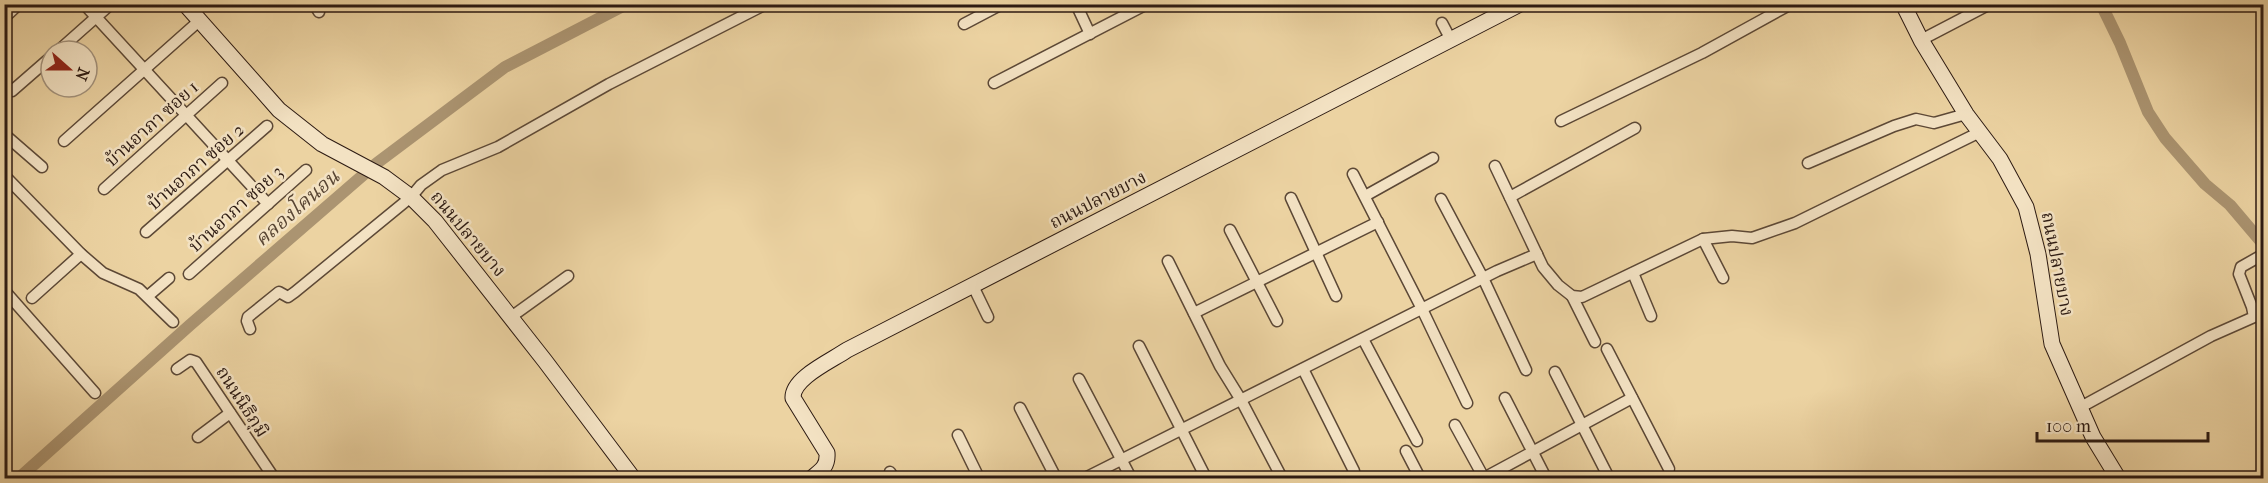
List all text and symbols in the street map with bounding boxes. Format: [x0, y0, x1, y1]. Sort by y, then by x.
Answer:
north arrow [39, 39, 99, 99]
text: N [71, 65, 94, 84]
street label: บ้านอาภา ซอย 1 [101, 77, 203, 171]
street label: บ้านอาภา ซอย 2 [143, 119, 249, 215]
street label: บ้านอาภา ซอย 3 [185, 161, 287, 257]
water label: คลองโคนอน [248, 162, 345, 251]
street label: ถนนปลายบาง [1046, 167, 1150, 233]
street label: ถนนปลายบาง [426, 187, 510, 281]
street label: ถนนปลายบาง [2037, 210, 2077, 318]
street label: ถนนนิธิภุมิ [210, 363, 273, 442]
scale bar [2037, 405, 2208, 443]
text: 100 m [2046, 416, 2091, 437]

